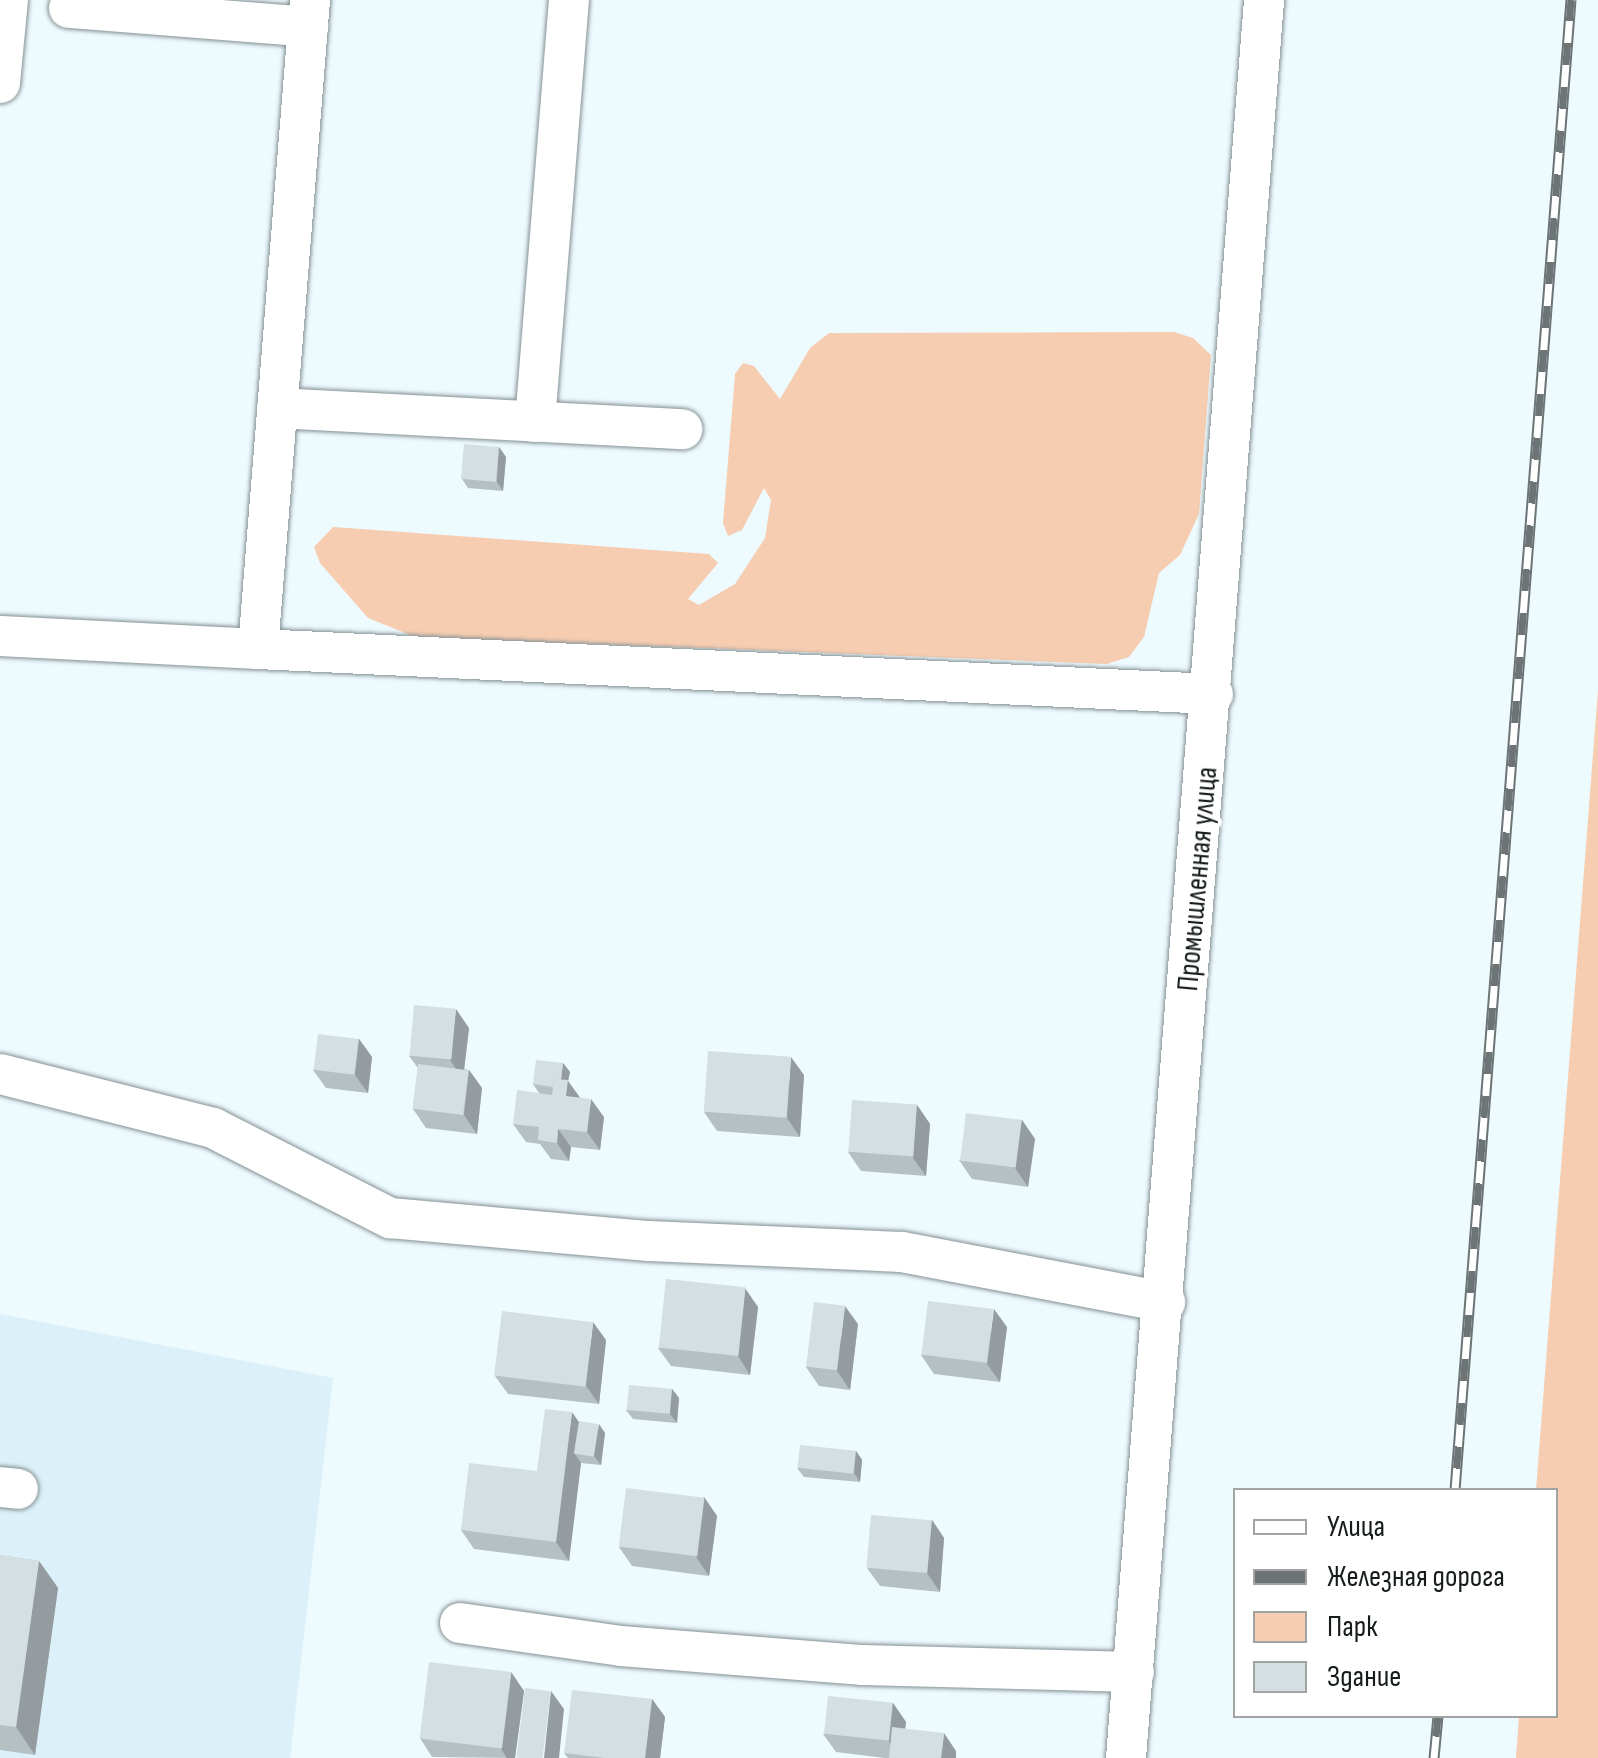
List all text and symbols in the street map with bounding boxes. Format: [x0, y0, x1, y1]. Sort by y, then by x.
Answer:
street label: Промышленная улица [1170, 765, 1226, 993]
legend [1233, 1488, 1558, 1718]
text: Улица [1327, 1509, 1385, 1545]
text: Железная дорога [1327, 1559, 1505, 1595]
text: Парк [1327, 1609, 1378, 1645]
text: Здание [1327, 1659, 1401, 1695]

